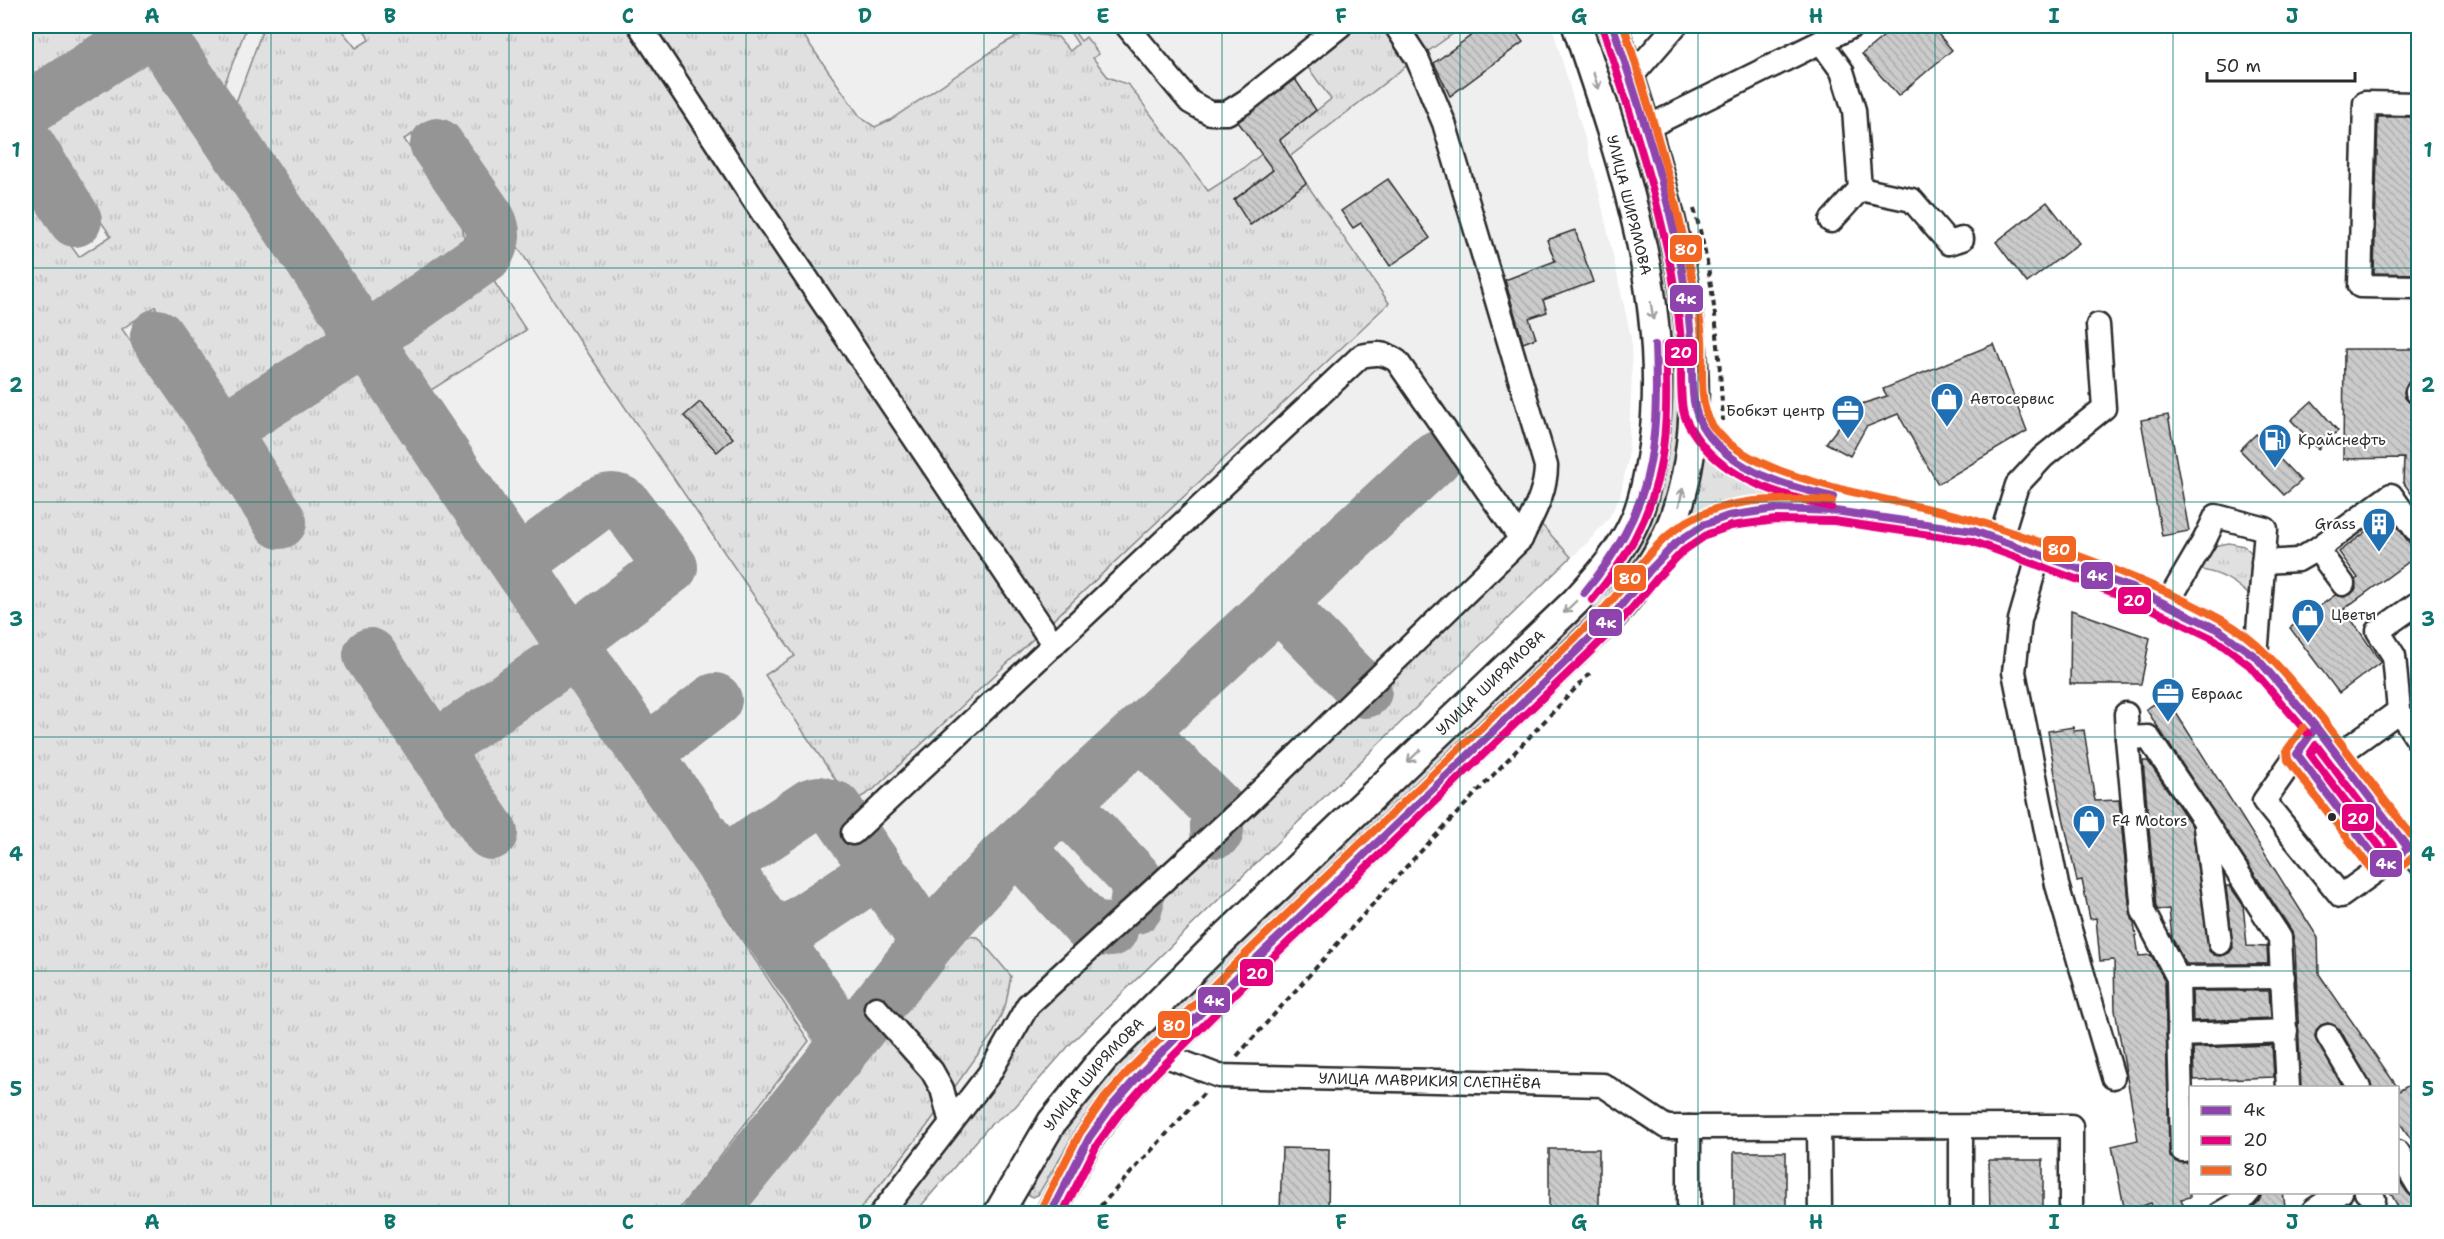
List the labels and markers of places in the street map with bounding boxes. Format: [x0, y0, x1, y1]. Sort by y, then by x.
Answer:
shop icon: Автосервис [1929, 381, 1965, 428]
place label: Автосервис [1970, 389, 2054, 409]
office icon: Бобкэт центр [1830, 393, 1866, 440]
place label: Бобкэт центр [1726, 401, 1825, 421]
fuel station icon: Крайснефть [2257, 422, 2293, 469]
place label: Крайснефть [2298, 430, 2386, 450]
building icon: Grass [2361, 506, 2397, 553]
place label: Grass [2315, 514, 2356, 534]
shop icon: Цветы [2290, 597, 2326, 644]
place label: Цветы [2331, 605, 2376, 625]
office icon: Евраас [2150, 676, 2186, 723]
place label: Евраас [2191, 684, 2243, 704]
shop icon: F4 Motors [2071, 803, 2107, 850]
place label: F4 Motors [2112, 811, 2187, 831]
unlabelled marker [2326, 811, 2338, 823]

